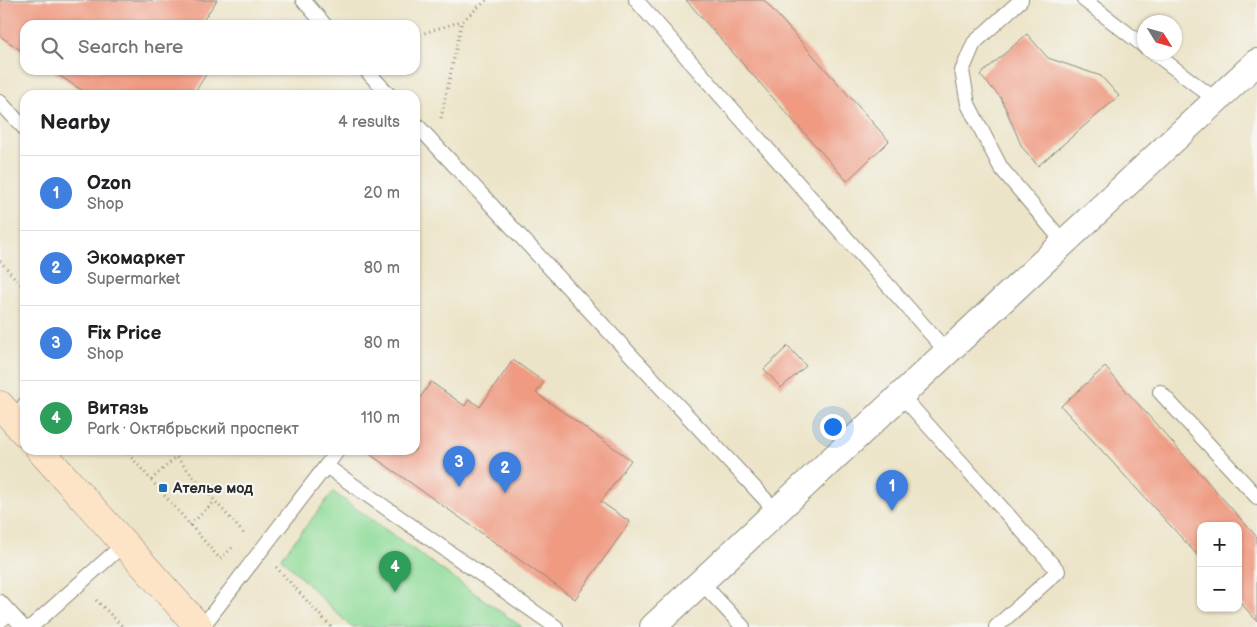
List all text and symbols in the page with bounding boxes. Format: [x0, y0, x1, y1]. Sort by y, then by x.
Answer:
north arrow [1137, 15, 1182, 60]
search box [20, 20, 420, 75]
icon: search [38, 34, 66, 62]
text: Search here [78, 36, 183, 59]
text: Nearby [40, 110, 110, 135]
text: 4 results [338, 113, 400, 132]
text: Ozon [87, 172, 131, 195]
text: 1 [53, 184, 59, 203]
text: 20 m [364, 184, 400, 203]
text: Shop [87, 195, 124, 214]
text: Экомаркет [87, 247, 185, 270]
text: 2 [51, 259, 61, 278]
text: 80 m [364, 259, 400, 278]
text: Supermarket [87, 270, 180, 289]
text: Fix Price [87, 322, 161, 345]
text: 3 [51, 334, 61, 353]
text: 80 m [364, 334, 400, 353]
text: Shop [87, 345, 124, 364]
text: Витязь [87, 397, 149, 420]
text: 4 [51, 409, 61, 428]
text: 110 m [361, 409, 400, 428]
your location [820, 414, 846, 440]
text: Park · Октябрьский проспект [87, 420, 299, 439]
pin: 3 [443, 446, 475, 487]
pin: 2 [489, 452, 521, 493]
pin: 1 [876, 470, 908, 511]
place label: Ателье мод [172, 479, 253, 498]
marker: Ателье мод [157, 482, 169, 494]
map controls [1197, 522, 1242, 612]
button: + [1197, 522, 1242, 567]
pin: 4 [379, 551, 411, 592]
button: − [1197, 567, 1242, 612]

